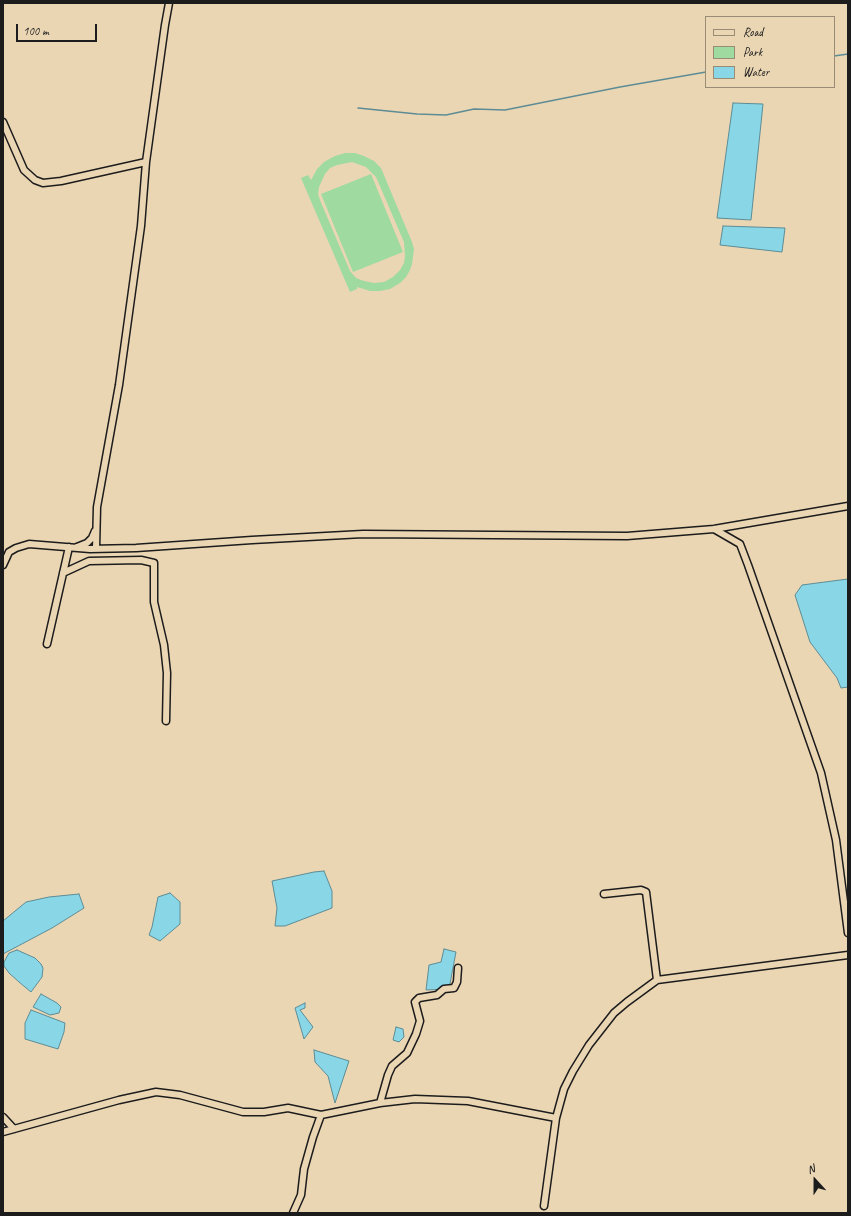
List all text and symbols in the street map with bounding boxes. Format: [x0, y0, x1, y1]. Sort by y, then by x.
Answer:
scale bar [18, 16, 99, 42]
legend [705, 16, 835, 88]
text: 100 m [23, 23, 49, 39]
text: Road [743, 24, 763, 40]
text: Park [743, 44, 762, 60]
text: Water [743, 64, 769, 80]
north arrow [795, 1160, 835, 1200]
text: N [805, 1161, 816, 1177]

